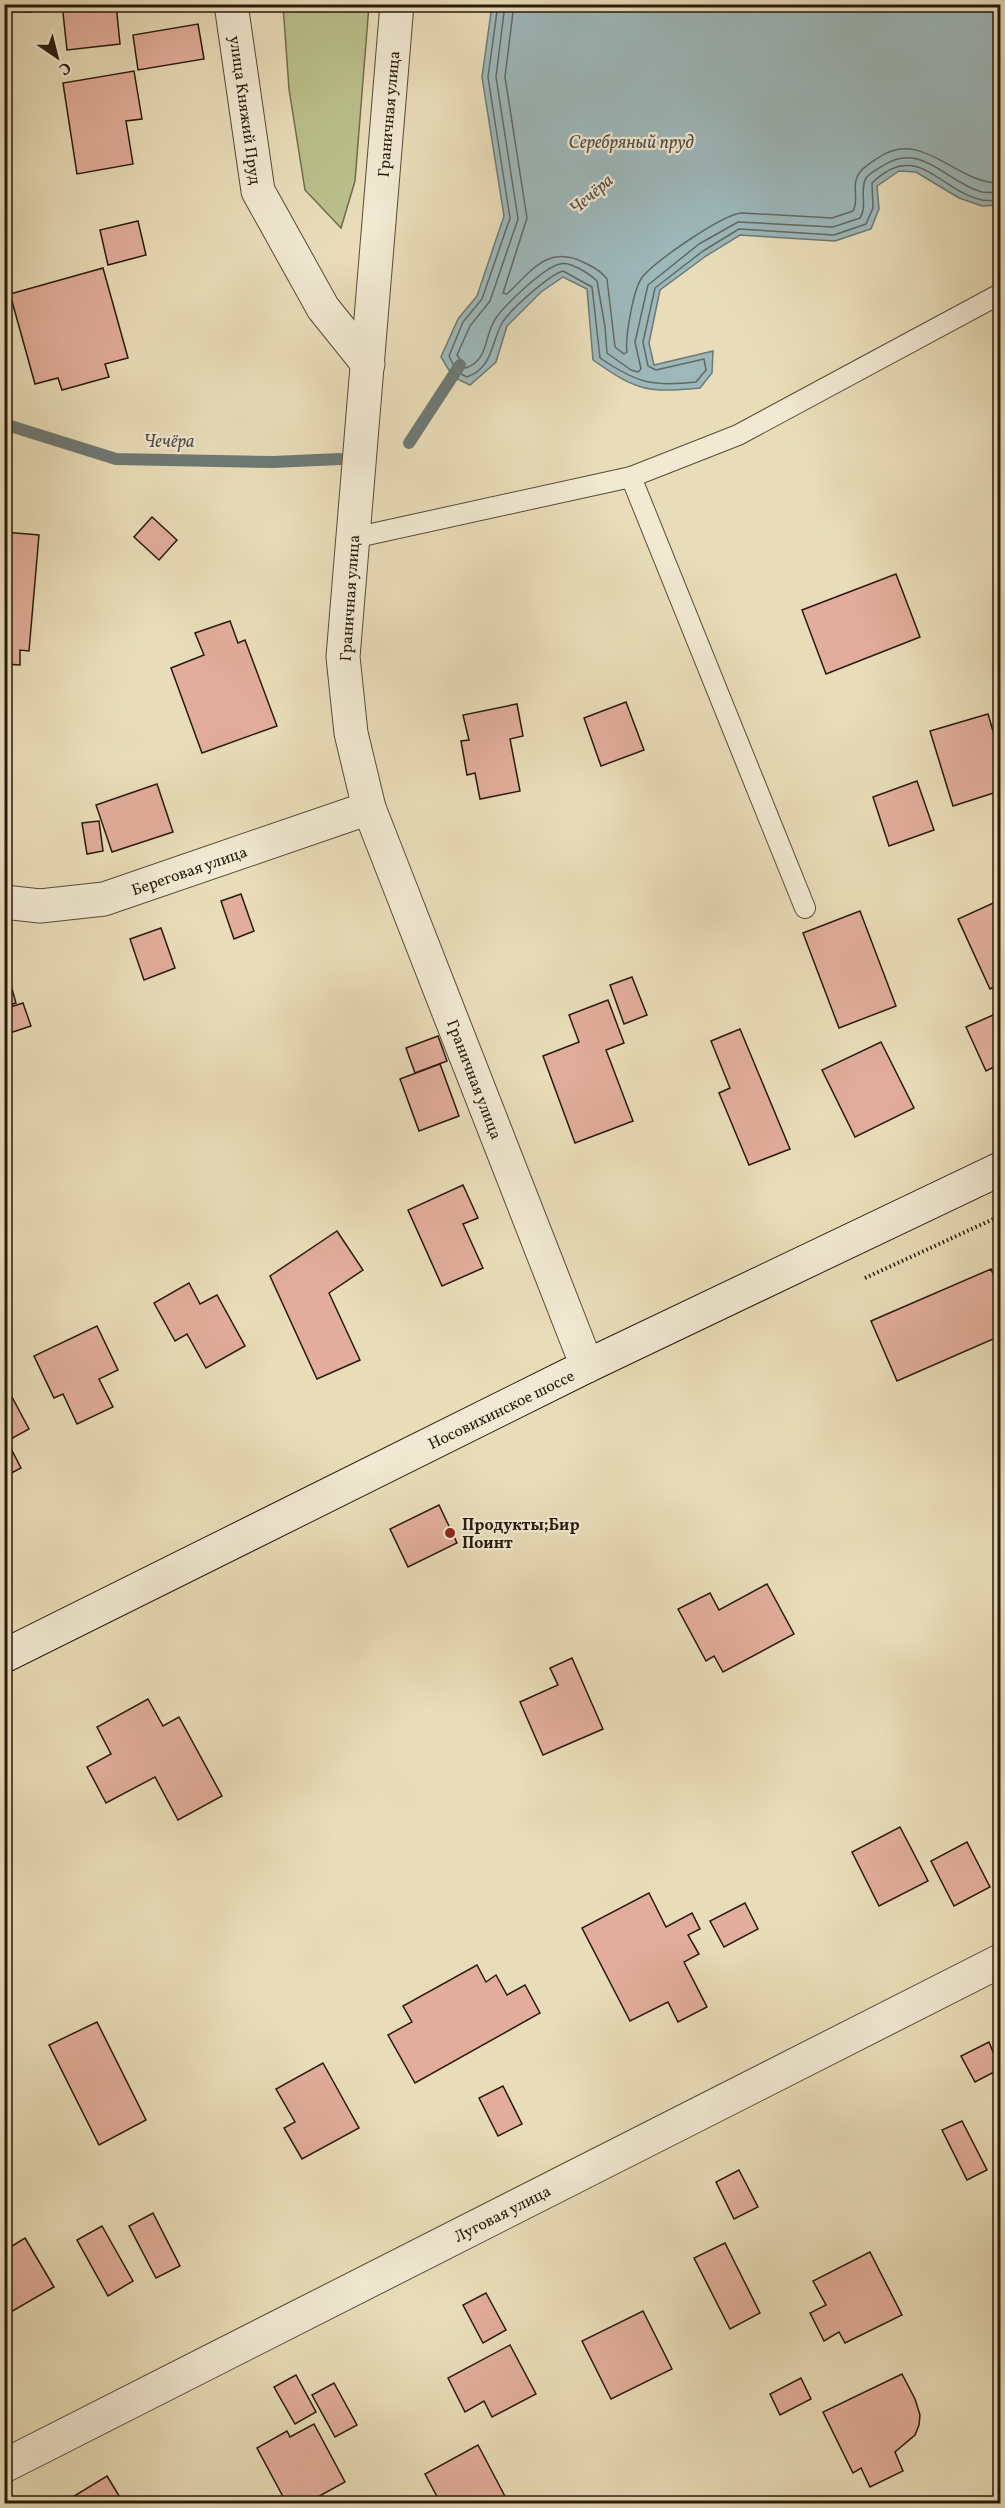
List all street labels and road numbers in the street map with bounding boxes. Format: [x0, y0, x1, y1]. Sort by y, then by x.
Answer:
street label: улица Княжий Пруд [223, 34, 265, 186]
street label: Граничная улица [374, 50, 406, 178]
street label: Граничная улица [336, 534, 366, 662]
street label: Береговая улица [129, 842, 251, 902]
street label: Граничная улица [440, 1017, 506, 1143]
street label: Носовихинское шоссе [425, 1366, 579, 1456]
street label: Луговая улица [451, 2181, 555, 2249]

